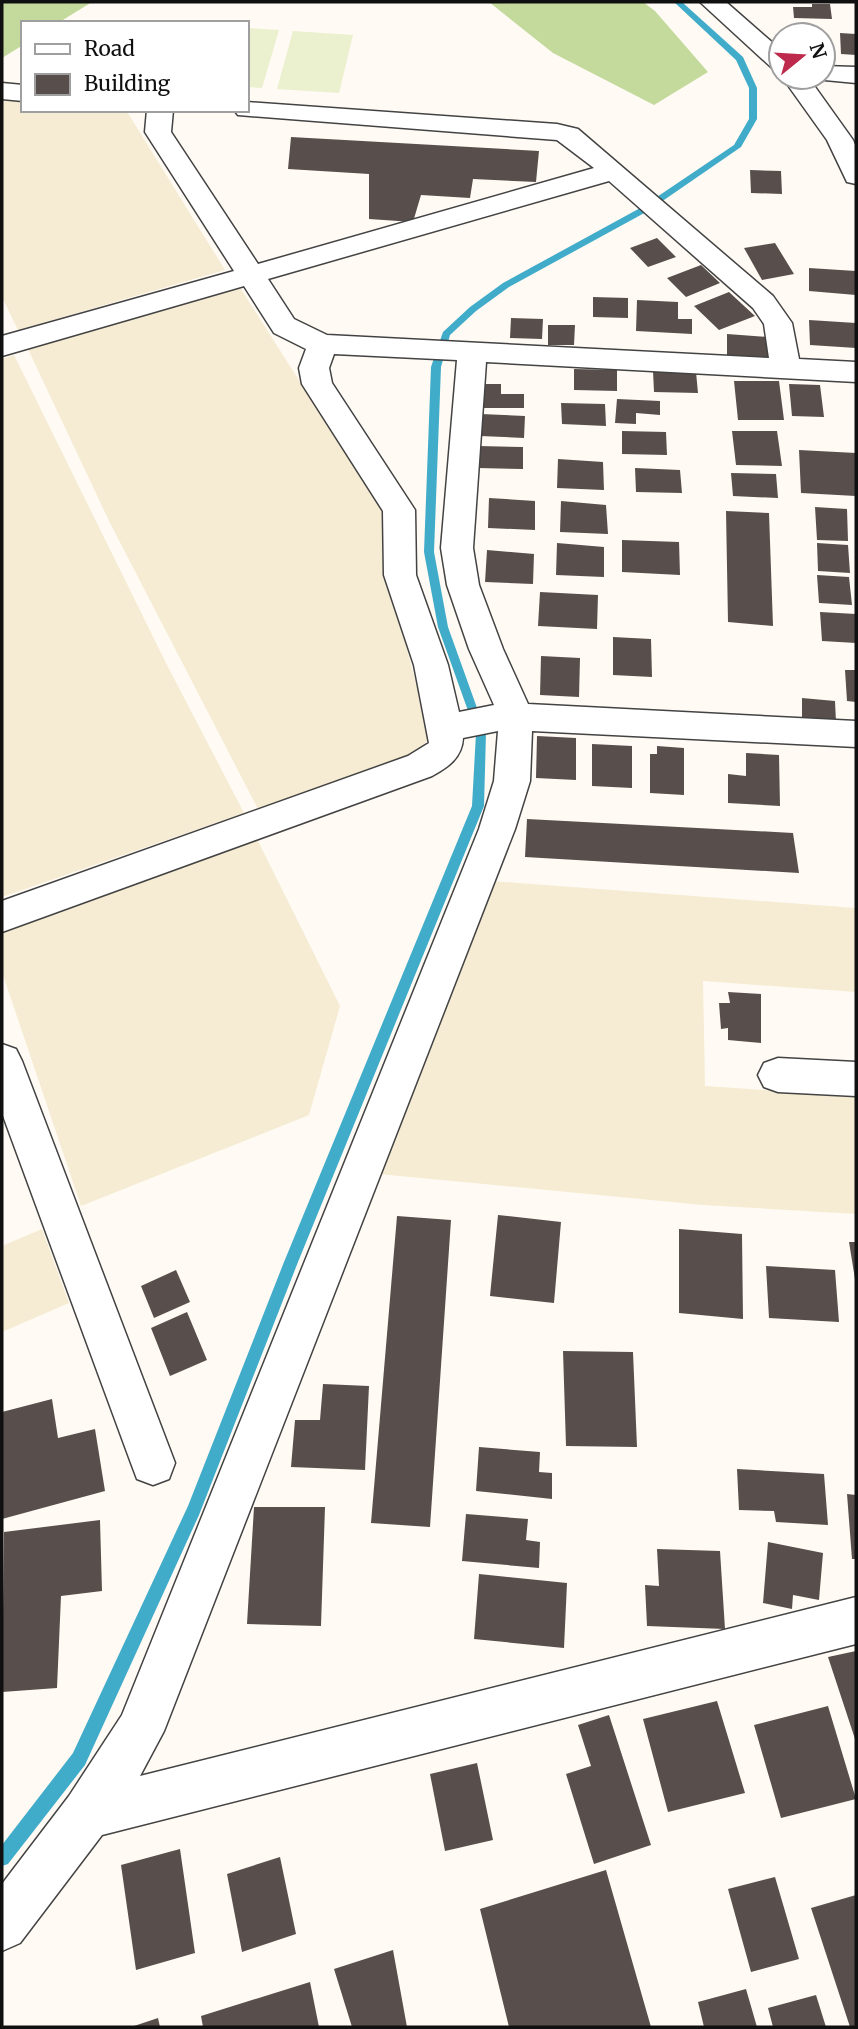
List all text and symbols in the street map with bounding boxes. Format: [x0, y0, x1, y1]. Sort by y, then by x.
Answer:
legend [21, 21, 248, 112]
north arrow [767, 21, 837, 91]
text: Road [84, 35, 135, 62]
text: N [804, 40, 832, 62]
text: Building [84, 70, 171, 97]

